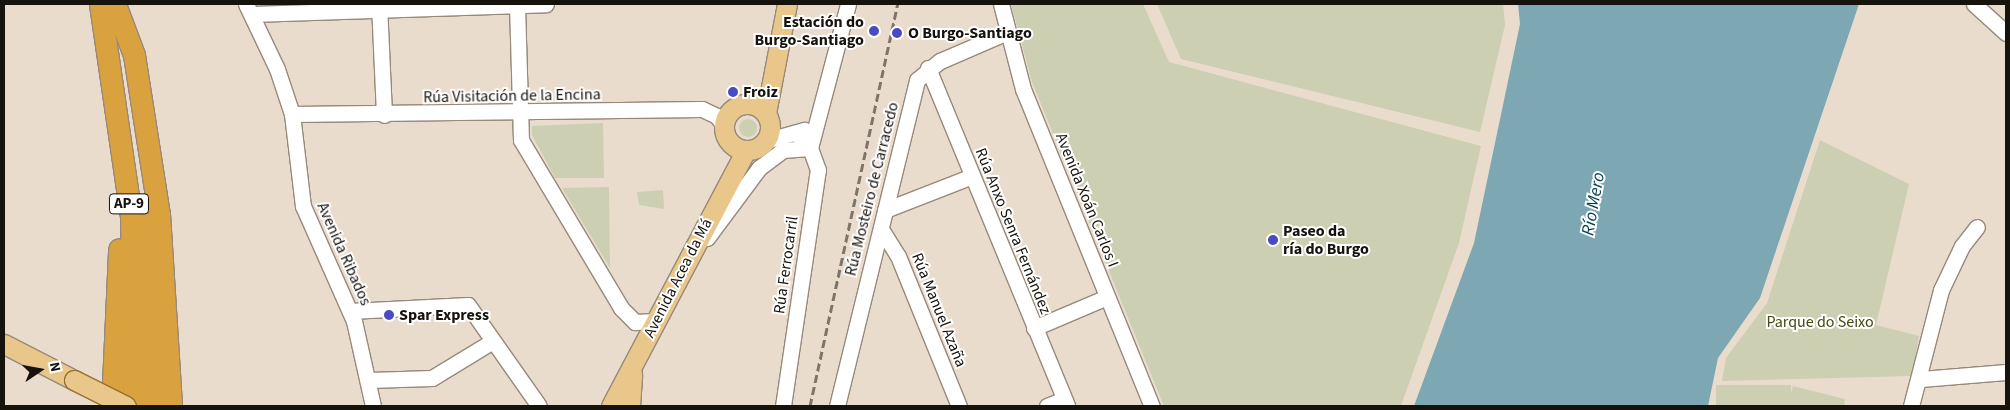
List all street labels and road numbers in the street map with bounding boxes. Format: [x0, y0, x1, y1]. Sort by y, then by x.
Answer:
street label: Rúa Visitación de la Encina [423, 85, 601, 107]
street label: Rúa Mosteiro de Carracedo [841, 100, 903, 278]
street label: Avenida Xoán Carlos I [1051, 130, 1123, 270]
street label: Rúa Anxo Senra Fernández [971, 145, 1055, 317]
road number: AP-9 [108, 192, 150, 216]
street label: Avenida Ribados [313, 200, 375, 308]
street label: Avenida Acea da Má [640, 215, 716, 341]
street label: Rúa Ferrocarril [770, 215, 802, 315]
street label: Rúa Manuel Azaña [907, 250, 971, 370]

